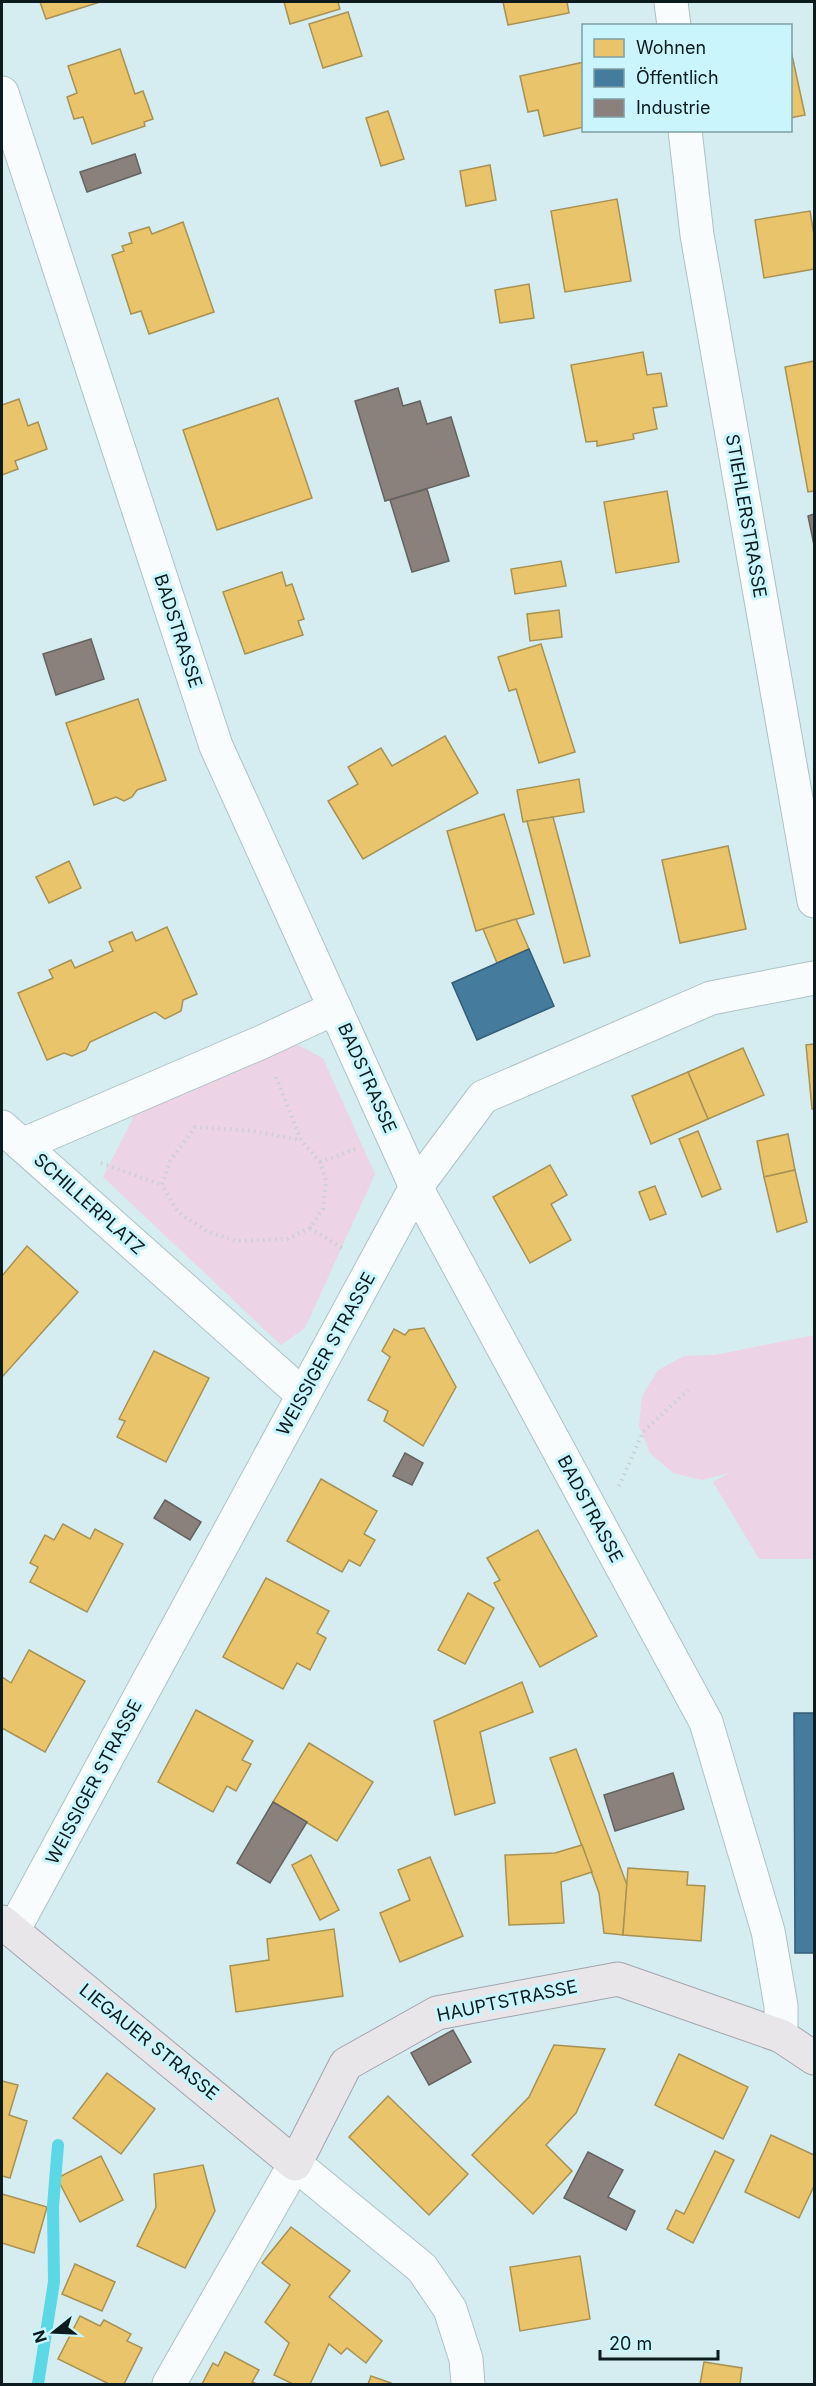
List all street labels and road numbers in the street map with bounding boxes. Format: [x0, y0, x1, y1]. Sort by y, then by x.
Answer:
street label: STIEHLERSTRASSE [722, 432, 771, 599]
street label: BADSTRASSE [150, 571, 207, 690]
street label: BADSTRASSE [334, 1019, 401, 1136]
street label: SCHILLERPLATZ [30, 1149, 149, 1259]
street label: WEISSIGER STRASSE [272, 1269, 379, 1439]
street label: BADSTRASSE [553, 1452, 627, 1566]
street label: WEISSIGER STRASSE [41, 1696, 146, 1868]
street label: HAUPTSTRASSE [435, 1975, 579, 2026]
street label: LIEGAUER STRASSE [76, 1979, 223, 2104]

